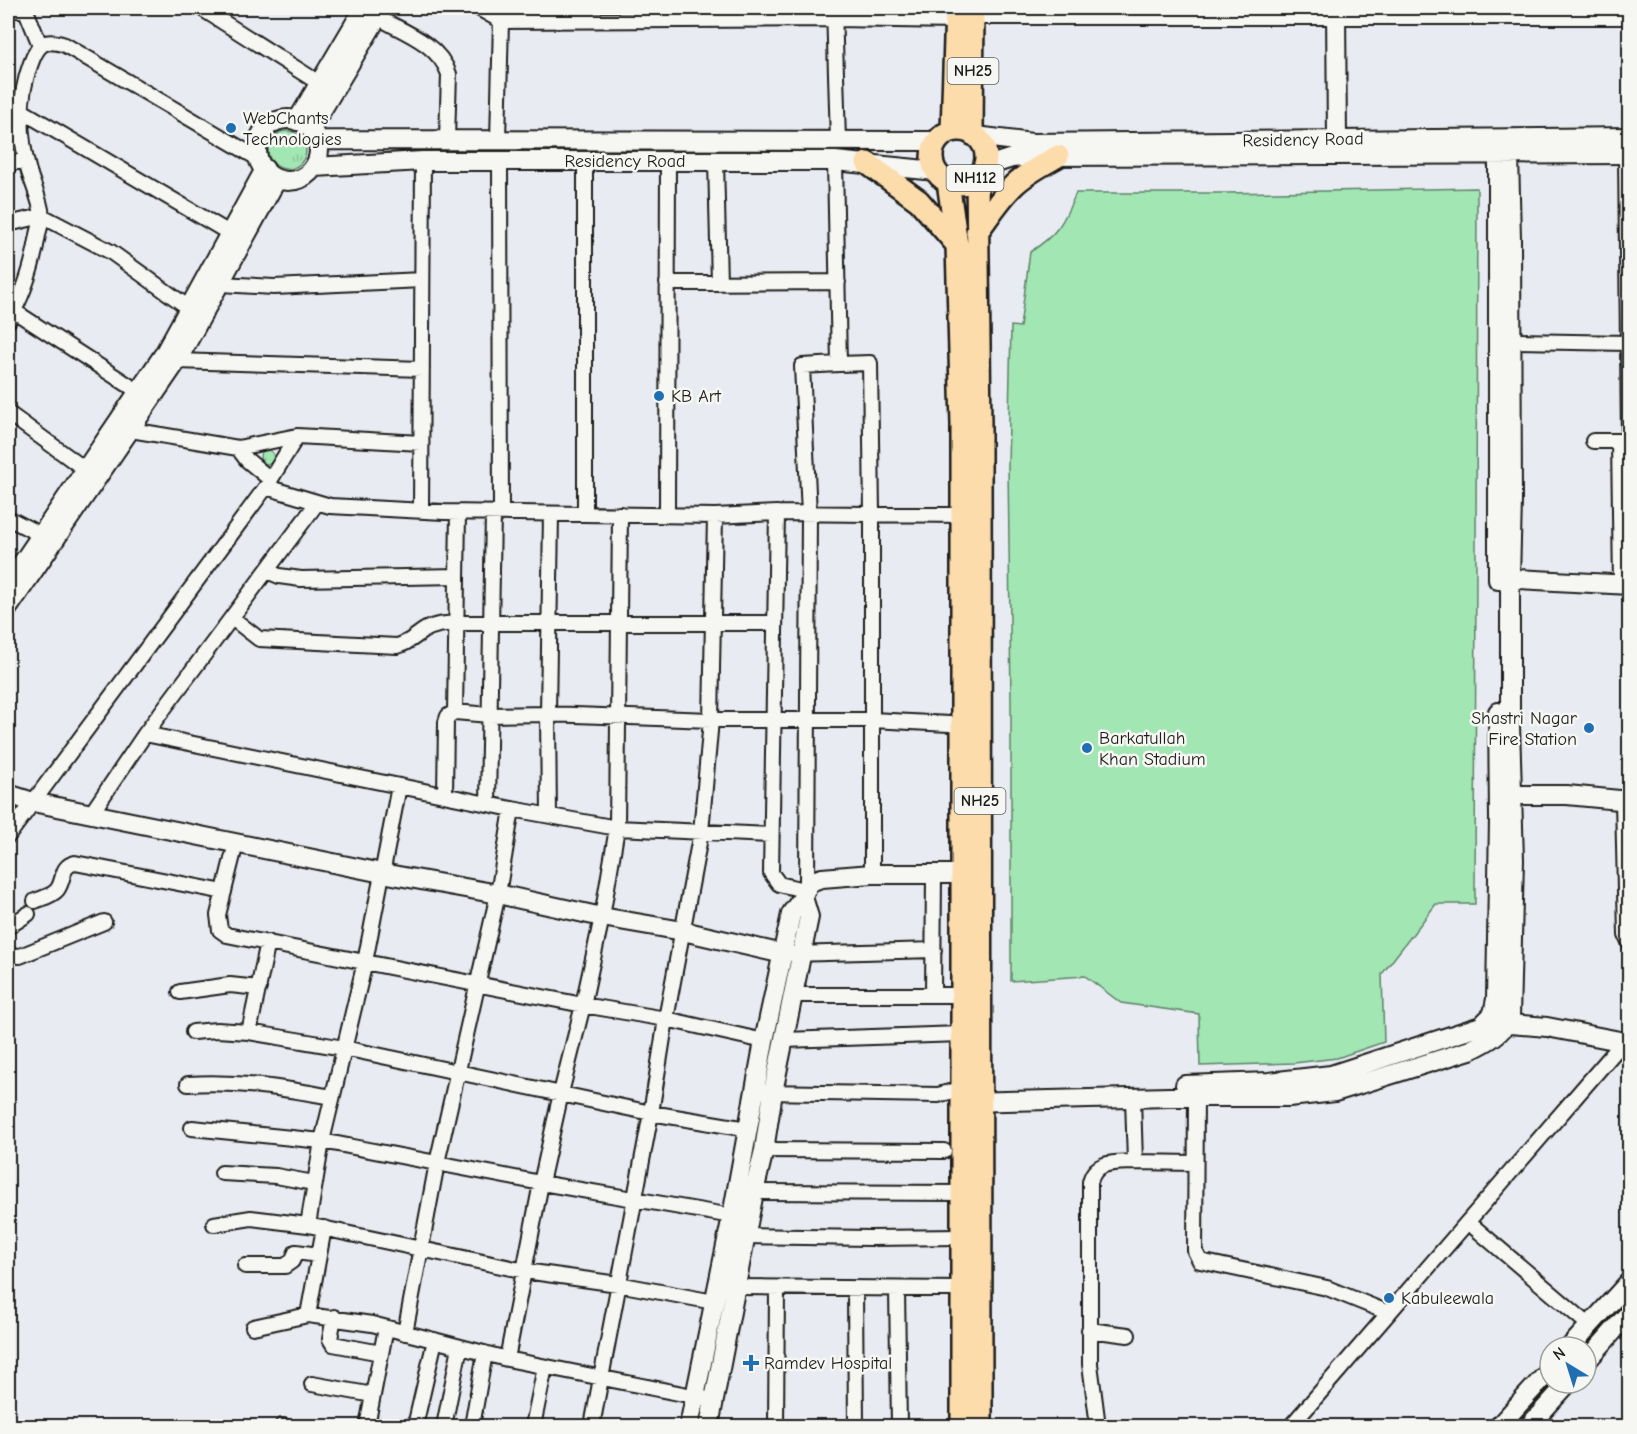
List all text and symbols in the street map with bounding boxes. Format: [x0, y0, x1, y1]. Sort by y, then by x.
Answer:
road number: NH25 [948, 58, 998, 84]
place label: WebChants Technologies [243, 108, 341, 150]
marker: WebChants Technologies [224, 121, 238, 135]
street label: Residency Road [1242, 128, 1364, 152]
street label: Residency Road [564, 151, 686, 172]
road number: NH112 [946, 165, 1004, 191]
place label: KB Art [671, 386, 722, 407]
marker: KB Art [652, 389, 666, 403]
place label: Shastri Nagar Fire Station [1471, 708, 1578, 750]
marker: Shastri Nagar Fire Station [1582, 721, 1596, 735]
place label: Barkatullah Khan Stadium [1099, 728, 1206, 770]
marker: Barkatullah Khan Stadium [1080, 741, 1094, 755]
road number: NH25 [954, 788, 1006, 814]
place label: Kabuleewala [1401, 1288, 1494, 1309]
marker: Kabuleewala [1382, 1291, 1396, 1305]
north arrow [1538, 1335, 1598, 1395]
text: N [1550, 1344, 1569, 1364]
place label: Ramdev Hospital [764, 1353, 892, 1374]
marker: Ramdev Hospital [742, 1354, 760, 1372]

